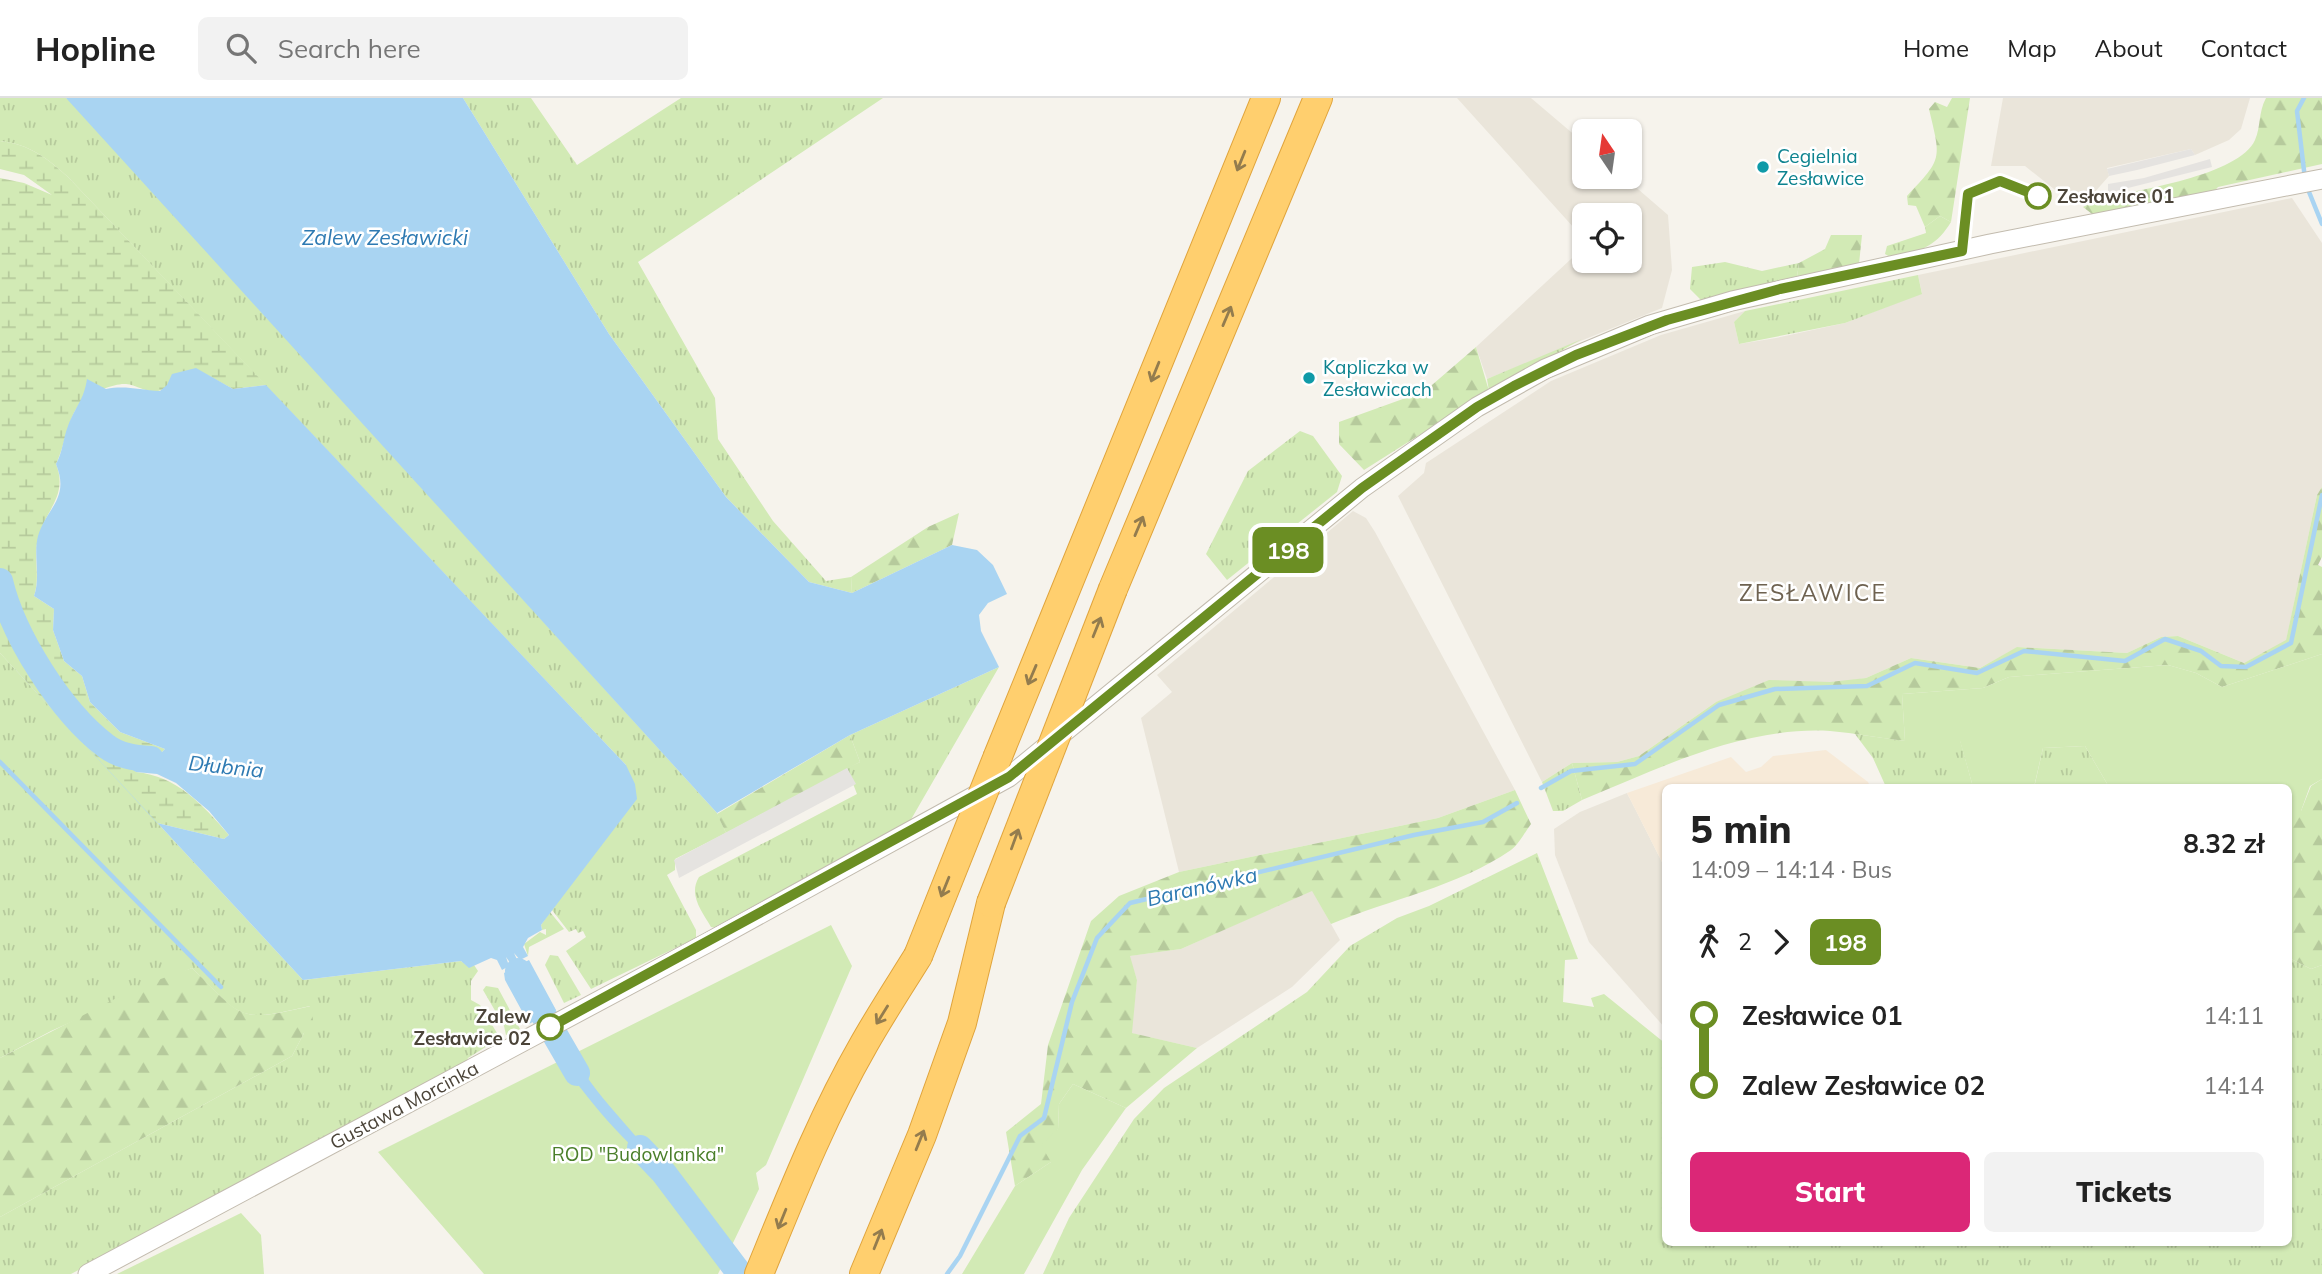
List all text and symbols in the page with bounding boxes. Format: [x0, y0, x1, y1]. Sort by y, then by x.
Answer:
search box [198, 17, 688, 80]
text: Hopline [35, 28, 156, 69]
icon: search [222, 29, 260, 67]
text: Search here [278, 32, 421, 65]
text: Home [1903, 33, 1969, 63]
text: Map [2007, 33, 2057, 63]
text: About [2095, 33, 2163, 63]
text: Contact [2201, 33, 2287, 63]
north arrow [1572, 119, 1642, 189]
map controls [1572, 119, 1642, 273]
place label: Cegielnia Zesławice [1777, 144, 1864, 190]
one-way arrow [1233, 150, 1246, 172]
marker: Cegielnia Zesławice [1755, 159, 1771, 175]
marker: Zesławice 01 [2025, 183, 2051, 209]
place label: Zesławice 01 [2057, 184, 2174, 208]
button: locate [1572, 203, 1642, 273]
water label: Zalew Zesławicki [302, 224, 469, 250]
one-way arrow [1221, 306, 1234, 327]
place label: Kapliczka w Zesławicach [1323, 355, 1432, 401]
one-way arrow [1148, 361, 1161, 382]
marker: Kapliczka w Zesławicach [1301, 370, 1317, 386]
one-way arrow [1133, 516, 1146, 537]
line badge: 198 [1248, 527, 1328, 573]
text: 198 [1266, 535, 1310, 565]
district label: ZESŁAWICE [1739, 578, 1887, 607]
one-way arrow [1092, 617, 1105, 638]
one-way arrow [1025, 664, 1038, 685]
water label: Dłubnia [187, 749, 265, 783]
text: 5 min [1690, 805, 1792, 853]
text: 8.32 zł [2183, 827, 2264, 860]
one-way arrow [1010, 829, 1022, 851]
text: 14:09 – 14:14 · Bus [1690, 855, 1892, 884]
water label: Baranówka [1144, 861, 1260, 911]
one-way arrow [938, 876, 951, 897]
icon: walk [1690, 923, 1728, 961]
icon: forward [1762, 923, 1800, 961]
text: 2 [1738, 927, 1752, 956]
text: 198 [1824, 927, 1867, 957]
text: Zesławice 01 [1742, 999, 1903, 1032]
text: 14:11 [2204, 1001, 2264, 1030]
place label: Zalew Zesławice 02 [414, 1004, 531, 1050]
one-way arrow [874, 1004, 888, 1024]
marker: Zalew Zesławice 02 [537, 1014, 563, 1040]
street label: Gustawa Morcinka [326, 1056, 482, 1154]
text: Zalew Zesławice 02 [1742, 1069, 1985, 1102]
text: 14:14 [2204, 1071, 2264, 1100]
one-way arrow [914, 1130, 927, 1152]
park label: ROD "Budowlanka" [552, 1142, 724, 1166]
button: Start [1690, 1152, 1970, 1232]
button: Tickets [1984, 1152, 2264, 1232]
one-way arrow [774, 1208, 787, 1230]
one-way arrow [873, 1228, 886, 1250]

